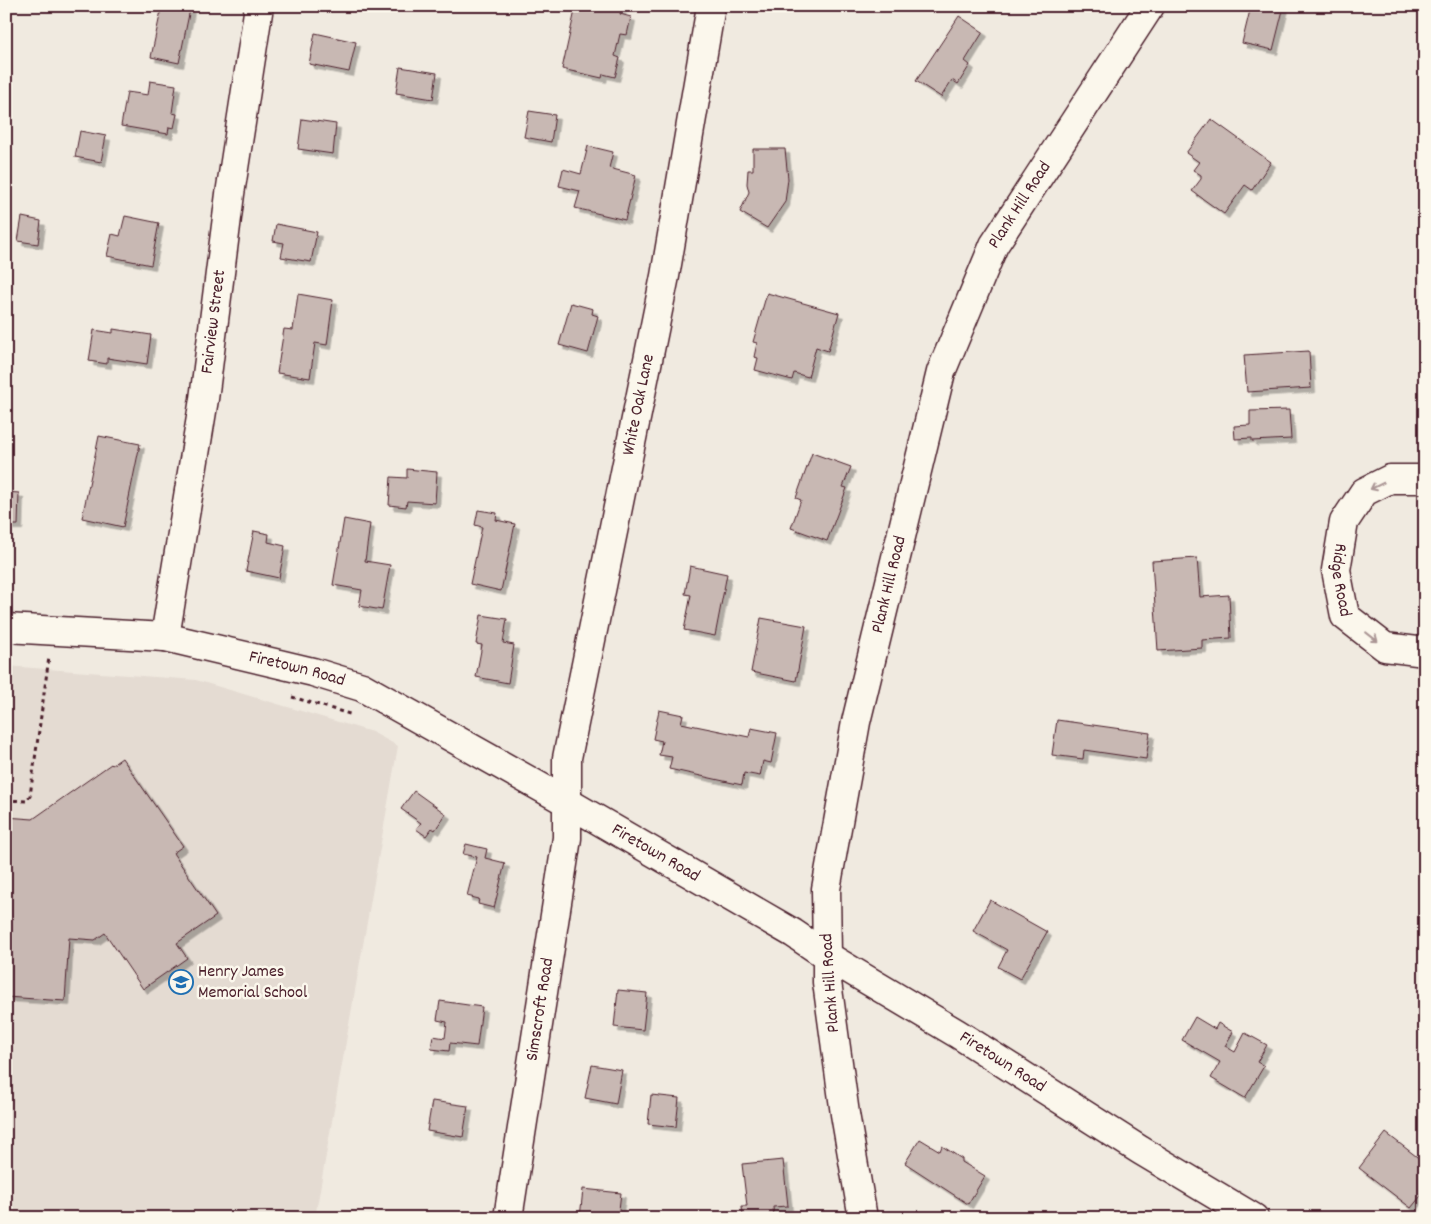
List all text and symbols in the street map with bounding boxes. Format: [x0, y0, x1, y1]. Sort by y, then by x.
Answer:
street label: Plank Hill Road [982, 157, 1058, 254]
street label: Fairview Street [195, 268, 233, 375]
street label: White Oak Lane [616, 352, 661, 458]
one-way arrow [1370, 481, 1385, 491]
street label: Plank Hill Road [865, 533, 913, 636]
street label: Ridge Road [1323, 541, 1357, 619]
one-way arrow [1365, 631, 1378, 642]
street label: Firetown Road [246, 645, 348, 694]
street label: Firetown Road [607, 818, 704, 889]
street label: Plank Hill Road [815, 932, 847, 1034]
street label: Simscroft Road [520, 956, 561, 1063]
place label: Henry James Memorial School [198, 960, 308, 1006]
school or university icon: Henry James Memorial School [168, 969, 194, 995]
street label: Firetown Road [954, 1025, 1051, 1099]

